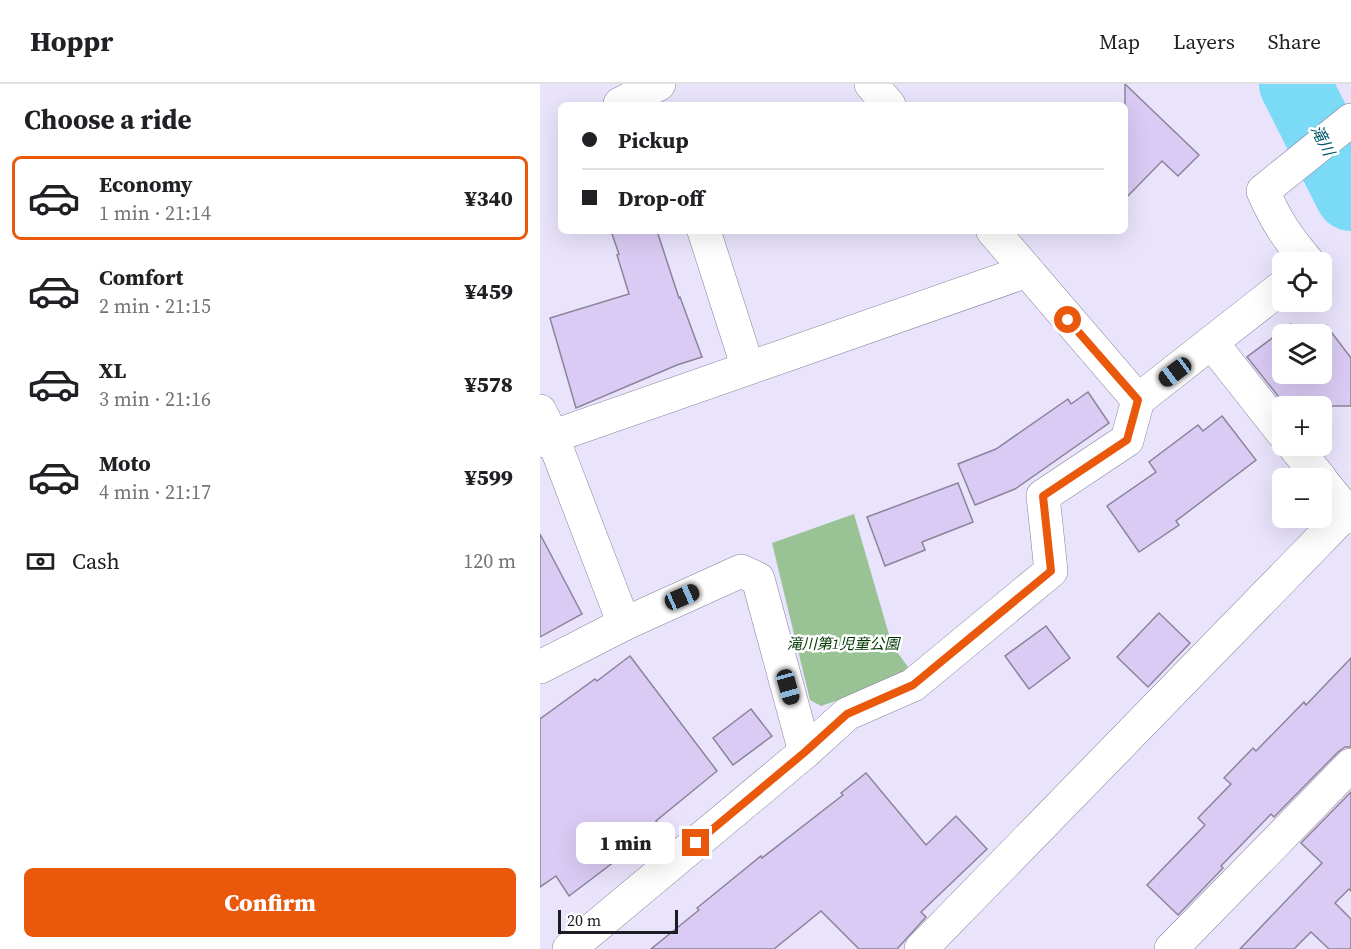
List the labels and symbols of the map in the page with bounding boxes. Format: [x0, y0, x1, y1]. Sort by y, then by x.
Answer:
water label: 滝川 [1306, 121, 1341, 161]
route start [1054, 306, 1081, 333]
car [1155, 354, 1195, 390]
car [662, 581, 702, 613]
park label: 滝川第1児童公園 [787, 633, 901, 654]
car [774, 667, 802, 707]
callout: 1 min [576, 822, 675, 864]
route end [682, 829, 709, 856]
scale bar [558, 907, 678, 934]

